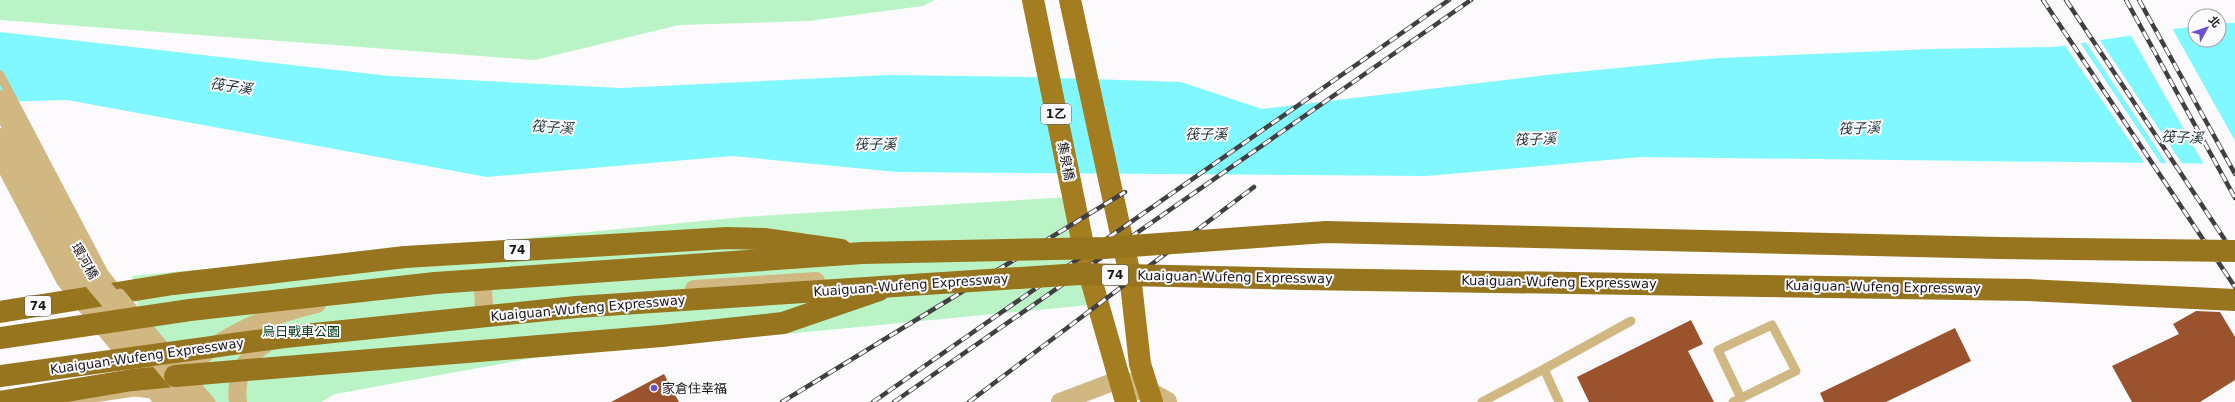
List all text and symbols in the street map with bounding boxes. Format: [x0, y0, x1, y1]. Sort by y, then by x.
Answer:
north arrow [2187, 8, 2227, 48]
text: 北 [2206, 14, 2223, 30]
water label: 筏子溪 [209, 75, 255, 97]
road number: 1乙 [1041, 104, 1071, 124]
water label: 筏子溪 [530, 118, 576, 137]
water label: 筏子溪 [1838, 119, 1882, 137]
water label: 筏子溪 [1185, 126, 1229, 142]
water label: 筏子溪 [2161, 128, 2205, 146]
water label: 筏子溪 [1514, 130, 1558, 148]
water label: 筏子溪 [854, 136, 898, 152]
street label: 集泉橋 [1055, 140, 1077, 182]
street label: 環河橋 [69, 240, 101, 282]
road number: 74 [504, 240, 530, 260]
road number: 74 [1102, 265, 1128, 285]
street label: Kuaiguan-Wufeng Expressway [1137, 268, 1333, 286]
street label: Kuaiguan-Wufeng Expressway [813, 271, 1009, 299]
street label: Kuaiguan-Wufeng Expressway [1461, 273, 1657, 291]
street label: Kuaiguan-Wufeng Expressway [1785, 278, 1981, 296]
street label: Kuaiguan-Wufeng Expressway [490, 292, 686, 324]
road number: 74 [25, 296, 51, 316]
park label: 烏日戰車公園 [262, 324, 340, 339]
street label: Kuaiguan-Wufeng Expressway [49, 335, 245, 377]
place label: 家倉住幸福 [662, 381, 727, 396]
marker: 家倉住幸福 [649, 383, 659, 393]

